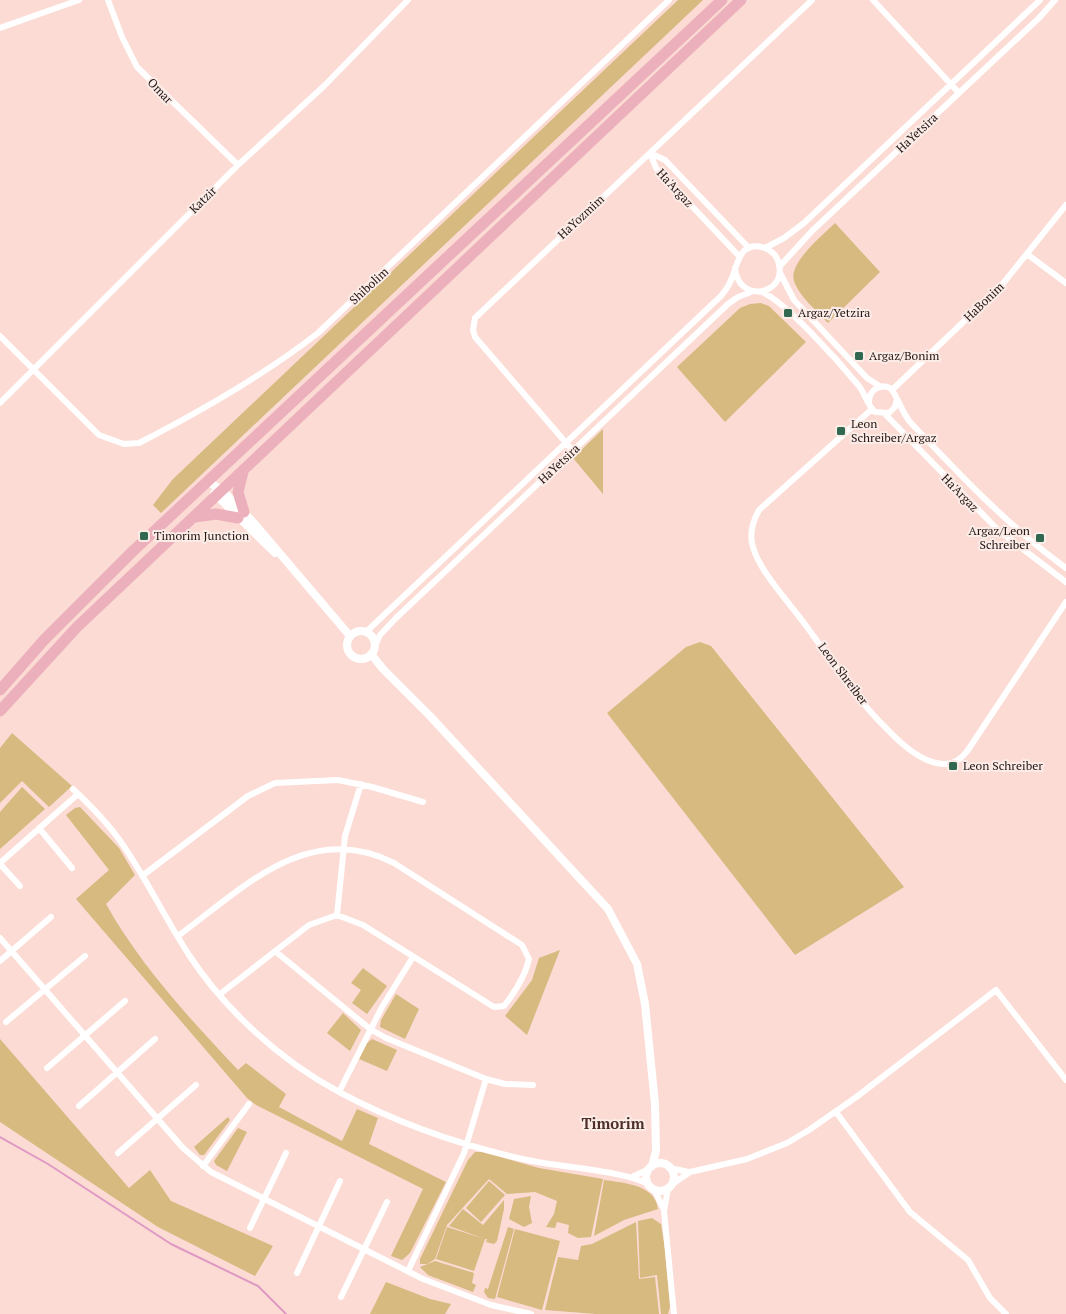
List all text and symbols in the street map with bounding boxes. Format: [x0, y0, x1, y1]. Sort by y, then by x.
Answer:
street label: Omar [145, 75, 176, 107]
street label: HaYetsira [893, 110, 941, 156]
street label: Ha'Argaz [654, 165, 697, 210]
street label: Katzir [186, 183, 220, 216]
street label: HaYozmim [554, 191, 607, 242]
street label: Shibolim [346, 263, 392, 307]
street label: HaBonim [960, 278, 1007, 324]
place label: Argaz/Yetzira [798, 305, 870, 320]
marker: Argaz/Yetzira [782, 307, 794, 319]
place label: Argaz/Bonim [869, 348, 940, 363]
marker: Argaz/Bonim [853, 350, 865, 362]
place label: Leon Schreiber/Argaz [851, 416, 937, 445]
marker: Leon Schreiber/Argaz [835, 425, 847, 437]
street label: HaYetsira [535, 441, 583, 487]
street label: Ha'Argaz [939, 471, 982, 515]
place label: Argaz/Leon Schreiber [968, 523, 1030, 552]
place label: Timorim Junction [154, 528, 249, 543]
marker: Timorim Junction [138, 530, 150, 542]
marker: Argaz/Leon Schreiber [1034, 532, 1046, 544]
street label: Leon Shreiber [815, 640, 872, 708]
place label: Leon Schreiber [963, 758, 1043, 773]
marker: Leon Schreiber [947, 760, 959, 772]
district label: Timorim [581, 1113, 645, 1133]

